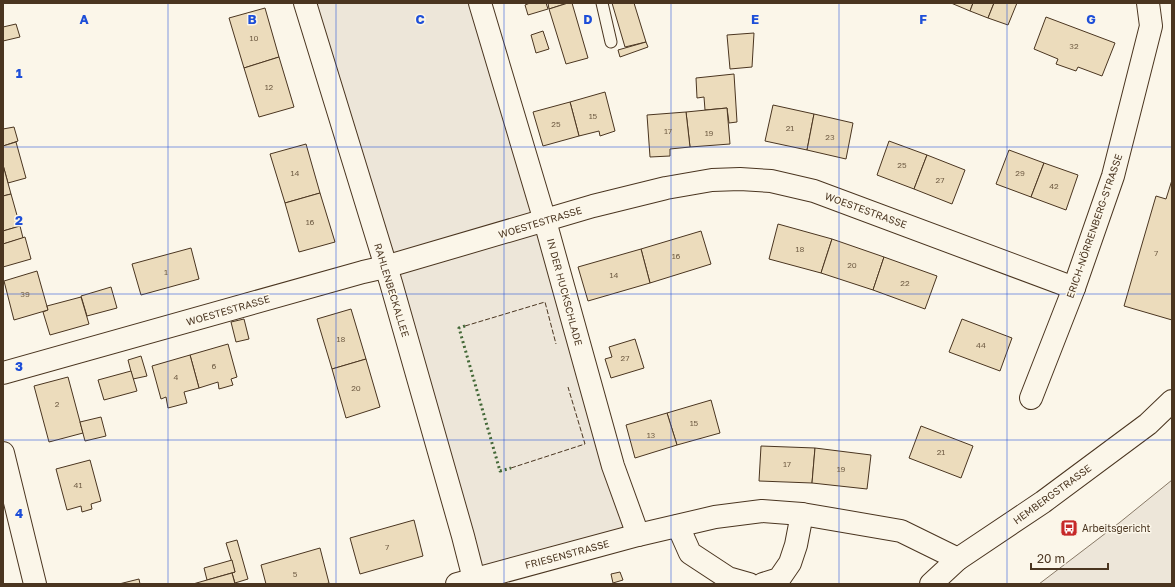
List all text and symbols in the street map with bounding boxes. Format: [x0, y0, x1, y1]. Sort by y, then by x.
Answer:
text: A [79, 11, 89, 27]
text: B [247, 11, 257, 27]
text: C [415, 11, 425, 27]
text: D [583, 11, 593, 27]
text: E [751, 11, 759, 27]
text: F [919, 11, 927, 27]
text: G [1086, 11, 1096, 27]
house number: 10 [250, 33, 258, 43]
house number: 32 [1069, 41, 1079, 51]
text: 1 [16, 65, 23, 81]
house number: 12 [265, 82, 274, 92]
house number: 15 [589, 111, 598, 121]
house number: 25 [551, 119, 561, 129]
house number: 21 [786, 123, 794, 133]
house number: 17 [664, 126, 672, 136]
house number: 19 [705, 128, 714, 138]
house number: 23 [825, 132, 835, 142]
street label: ERICH-NÖRRENBERG-STRASSE [1063, 152, 1124, 300]
house number: 25 [897, 160, 907, 170]
house number: 14 [291, 168, 299, 178]
house number: 29 [1015, 168, 1025, 178]
house number: 27 [936, 175, 944, 185]
house number: 42 [1049, 181, 1059, 191]
street label: WOESTESTRASSE [823, 190, 909, 230]
street label: WOESTESTRASSE [497, 204, 583, 240]
text: 2 [15, 212, 23, 228]
house number: 16 [306, 217, 315, 227]
street label: IN DER HUCKSCHLADE [545, 237, 585, 347]
street label: RAHLENBECKALLEE [372, 242, 412, 338]
house number: 18 [796, 244, 804, 254]
house number: 7 [1154, 248, 1158, 258]
house number: 16 [672, 251, 681, 261]
house number: 20 [847, 260, 857, 270]
house number: 1 [164, 267, 168, 277]
house number: 14 [610, 270, 618, 280]
house number: 22 [900, 278, 910, 288]
house number: 39 [20, 289, 30, 299]
street label: WOESTESTRASSE [185, 292, 271, 328]
house number: 18 [337, 334, 345, 344]
house number: 44 [976, 340, 986, 350]
house number: 27 [621, 353, 629, 363]
text: 3 [15, 358, 23, 374]
house number: 6 [212, 361, 217, 371]
house number: 4 [174, 372, 179, 382]
house number: 20 [351, 383, 361, 393]
house number: 2 [55, 399, 60, 409]
house number: 15 [690, 418, 699, 428]
house number: 13 [647, 430, 656, 440]
house number: 21 [937, 447, 945, 457]
house number: 17 [783, 459, 791, 469]
street label: HEMBERGSTRASSE [1011, 462, 1093, 526]
house number: 19 [837, 464, 846, 474]
house number: 41 [74, 480, 82, 490]
text: 4 [15, 505, 23, 521]
bus stop icon: Arbeitsgericht [1059, 518, 1079, 538]
place label: Arbeitsgericht [1082, 522, 1151, 534]
street label: FRIESENSTRASSE [523, 537, 611, 571]
house number: 7 [385, 542, 389, 552]
scale bar [1031, 545, 1108, 571]
text: 20 m [1037, 551, 1065, 566]
house number: 5 [293, 569, 298, 579]

